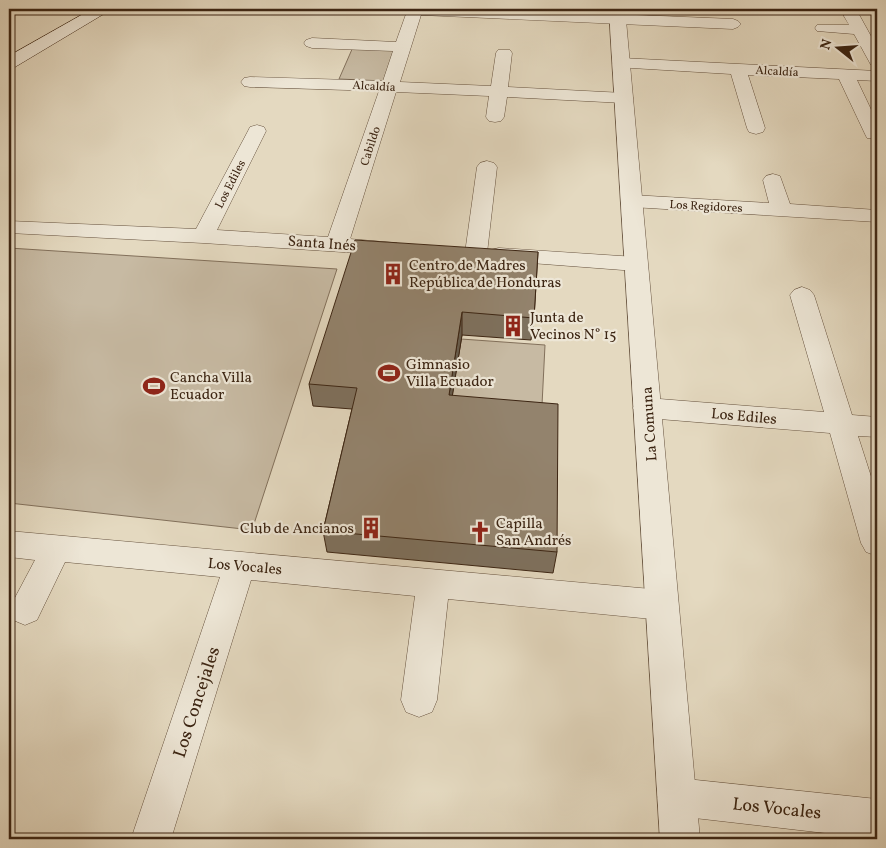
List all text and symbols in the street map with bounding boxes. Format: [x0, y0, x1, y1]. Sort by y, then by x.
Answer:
north arrow [814, 22, 864, 72]
text: N [816, 37, 838, 52]
street label: Alcaldía [755, 63, 799, 81]
street label: Alcaldía [352, 78, 396, 96]
street label: Cabildo [357, 124, 385, 168]
street label: Los Ediles [212, 157, 250, 212]
street label: Los Regidores [669, 197, 743, 217]
street label: Santa Inés [287, 232, 357, 257]
place label: Centro de Madres República de Honduras [409, 256, 561, 294]
building icon: Centro de Madres República de Honduras [380, 261, 406, 287]
place label: Junta de Vecinos N° 15 [530, 308, 616, 346]
building icon: Junta de Vecinos N° 15 [500, 313, 526, 339]
place label: Gimnasio Villa Ecuador [406, 355, 494, 393]
sports icon: Gimnasio Villa Ecuador [376, 360, 402, 386]
place label: Cancha Villa Ecuador [170, 368, 252, 406]
sports icon: Cancha Villa Ecuador [141, 373, 167, 399]
street label: La Comuna [637, 386, 664, 462]
street label: Los Ediles [710, 404, 778, 431]
place label: Capilla San Andrés [496, 514, 572, 552]
building icon: Club de Ancianos [358, 515, 384, 541]
place label: Club de Ancianos [240, 519, 354, 540]
church icon: Capilla San Andrés [467, 519, 493, 545]
street label: Los Vocales [207, 554, 283, 581]
street label: Los Concejales [168, 644, 227, 761]
street label: Los Vocales [731, 792, 823, 827]

